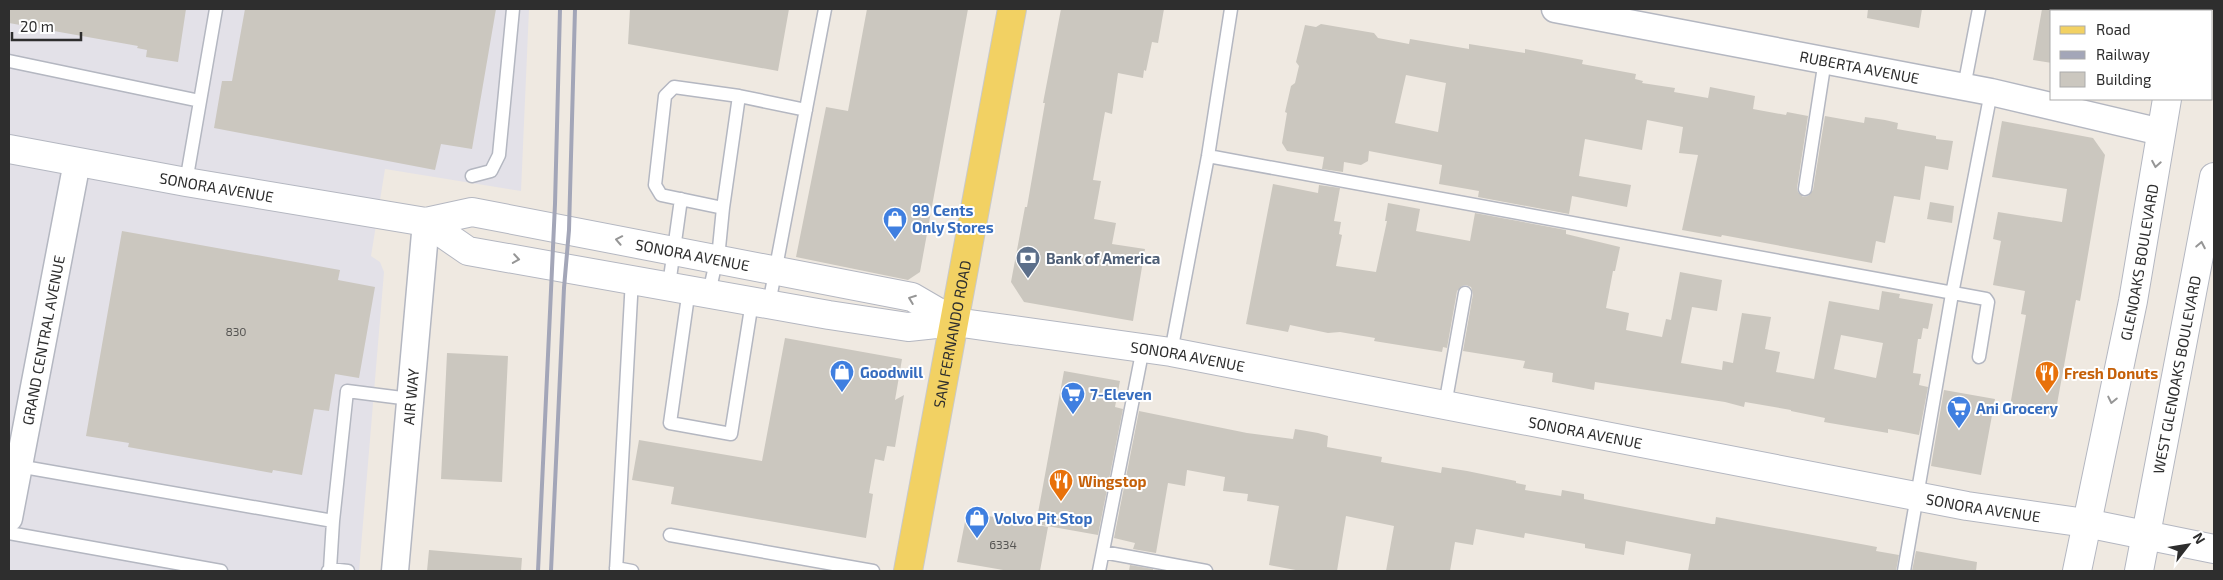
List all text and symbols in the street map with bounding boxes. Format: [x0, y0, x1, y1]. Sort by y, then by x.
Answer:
scale bar [12, 10, 81, 42]
legend [2050, 10, 2213, 100]
text: 20 m [20, 17, 54, 35]
text: Road [2096, 20, 2131, 38]
text: Railway [2096, 45, 2150, 63]
street label: RUBERTA AVENUE [1798, 47, 1921, 87]
text: Building [2096, 70, 2152, 88]
one-way arrow [2151, 160, 2162, 168]
street label: SONORA AVENUE [158, 168, 275, 205]
street label: GLENOAKS BOULEVARD [2116, 182, 2162, 342]
place label: 99 Cents Only Stores [912, 201, 994, 237]
shop icon: 99 Cents Only Stores [882, 206, 908, 240]
one-way arrow [615, 235, 624, 245]
street label: SONORA AVENUE [634, 235, 751, 274]
one-way arrow [2195, 241, 2206, 250]
bank icon: Bank of America [1015, 245, 1041, 279]
place label: Bank of America [1046, 249, 1160, 267]
one-way arrow [512, 253, 521, 263]
street label: GRAND CENTRAL AVENUE [18, 254, 68, 427]
street label: SAN FERNANDO ROAD [929, 259, 974, 409]
street label: WEST GLENOAKS BOULEVARD [2149, 274, 2204, 475]
one-way arrow [908, 295, 917, 305]
house number: 830 [225, 324, 247, 338]
street label: SONORA AVENUE [1129, 337, 1246, 375]
shop icon: Goodwill [829, 359, 855, 393]
restaurant icon: Fresh Donuts [2034, 360, 2060, 394]
place label: Goodwill [860, 363, 923, 381]
place label: Fresh Donuts [2064, 364, 2158, 382]
street label: AIR WAY [399, 367, 422, 426]
supermarket icon: 7-Eleven [1060, 381, 1086, 415]
place label: 7-Eleven [1090, 385, 1152, 403]
supermarket icon: Ani Grocery [1946, 395, 1972, 429]
one-way arrow [2107, 396, 2118, 404]
place label: Ani Grocery [1976, 399, 2058, 418]
street label: SONORA AVENUE [1527, 412, 1644, 452]
restaurant icon: Wingstop [1048, 468, 1074, 502]
place label: Wingstop [1078, 472, 1146, 490]
street label: SONORA AVENUE [1925, 489, 2042, 525]
shop icon: Volvo Pit Stop [964, 505, 990, 539]
place label: Volvo Pit Stop [994, 509, 1092, 527]
north arrow [2163, 520, 2213, 570]
text: N [2190, 529, 2209, 547]
house number: 6334 [989, 537, 1017, 551]

